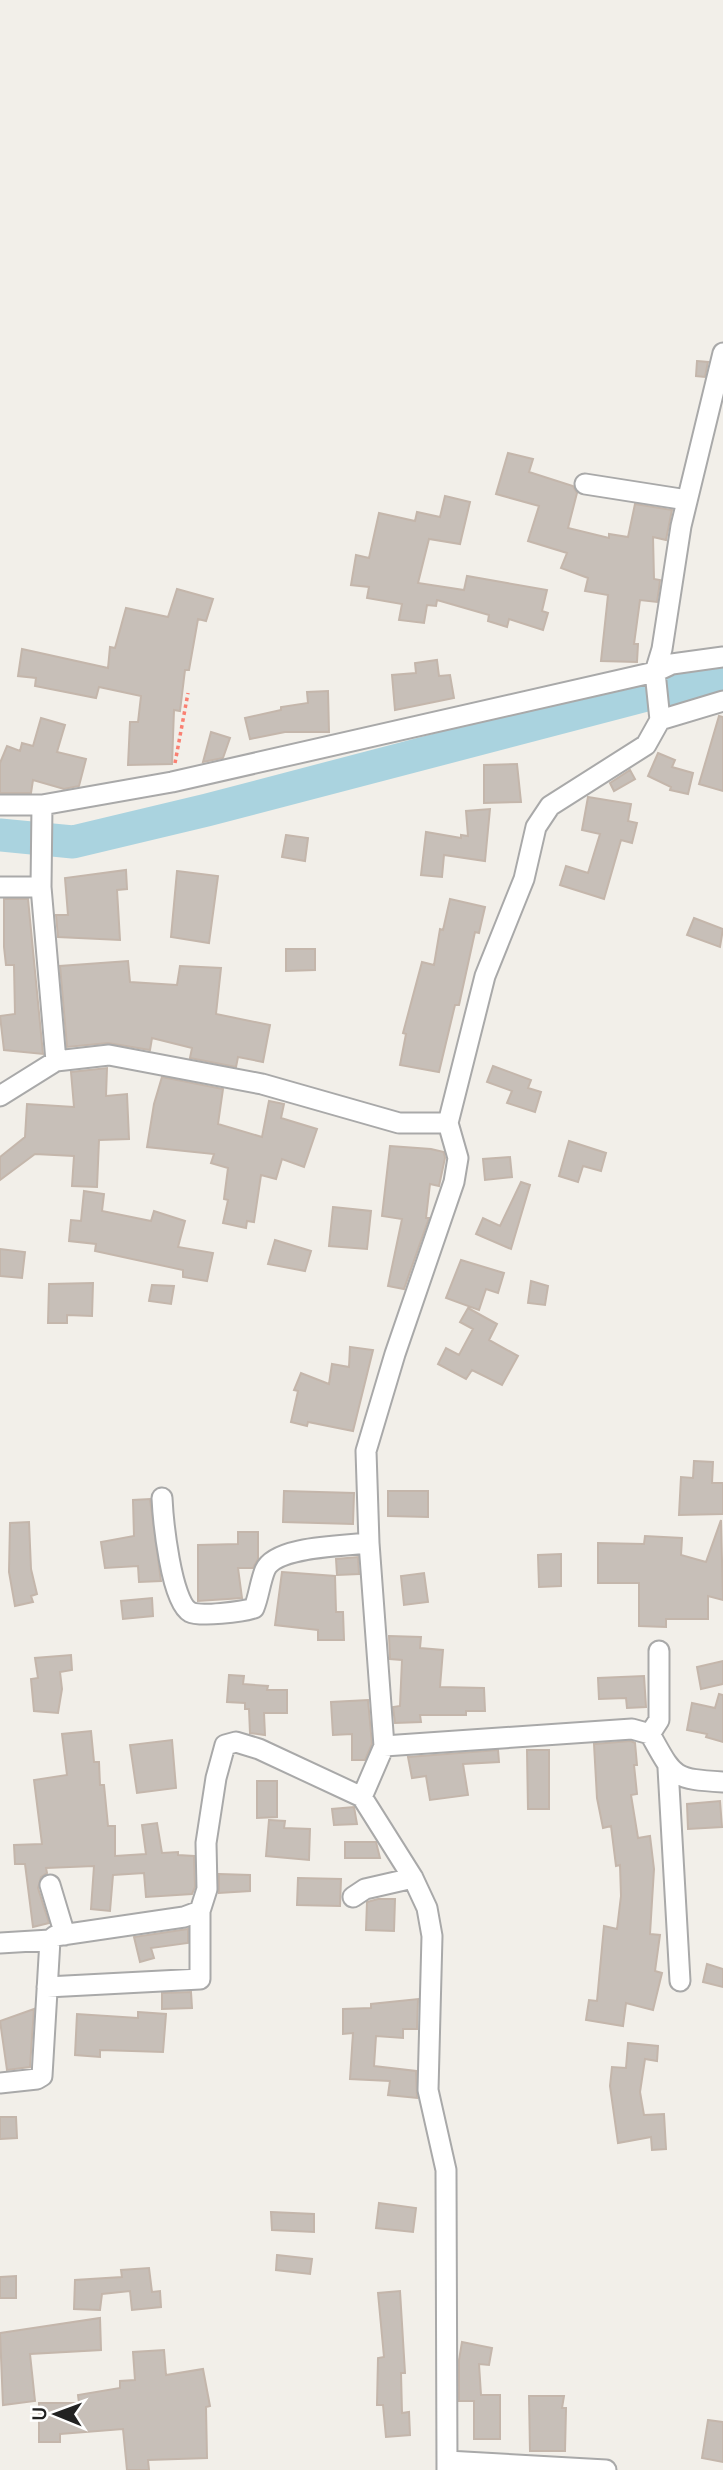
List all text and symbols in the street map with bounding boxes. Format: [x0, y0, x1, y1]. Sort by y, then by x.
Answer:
north arrow [21, 2379, 91, 2449]
text: U [26, 2407, 52, 2421]

